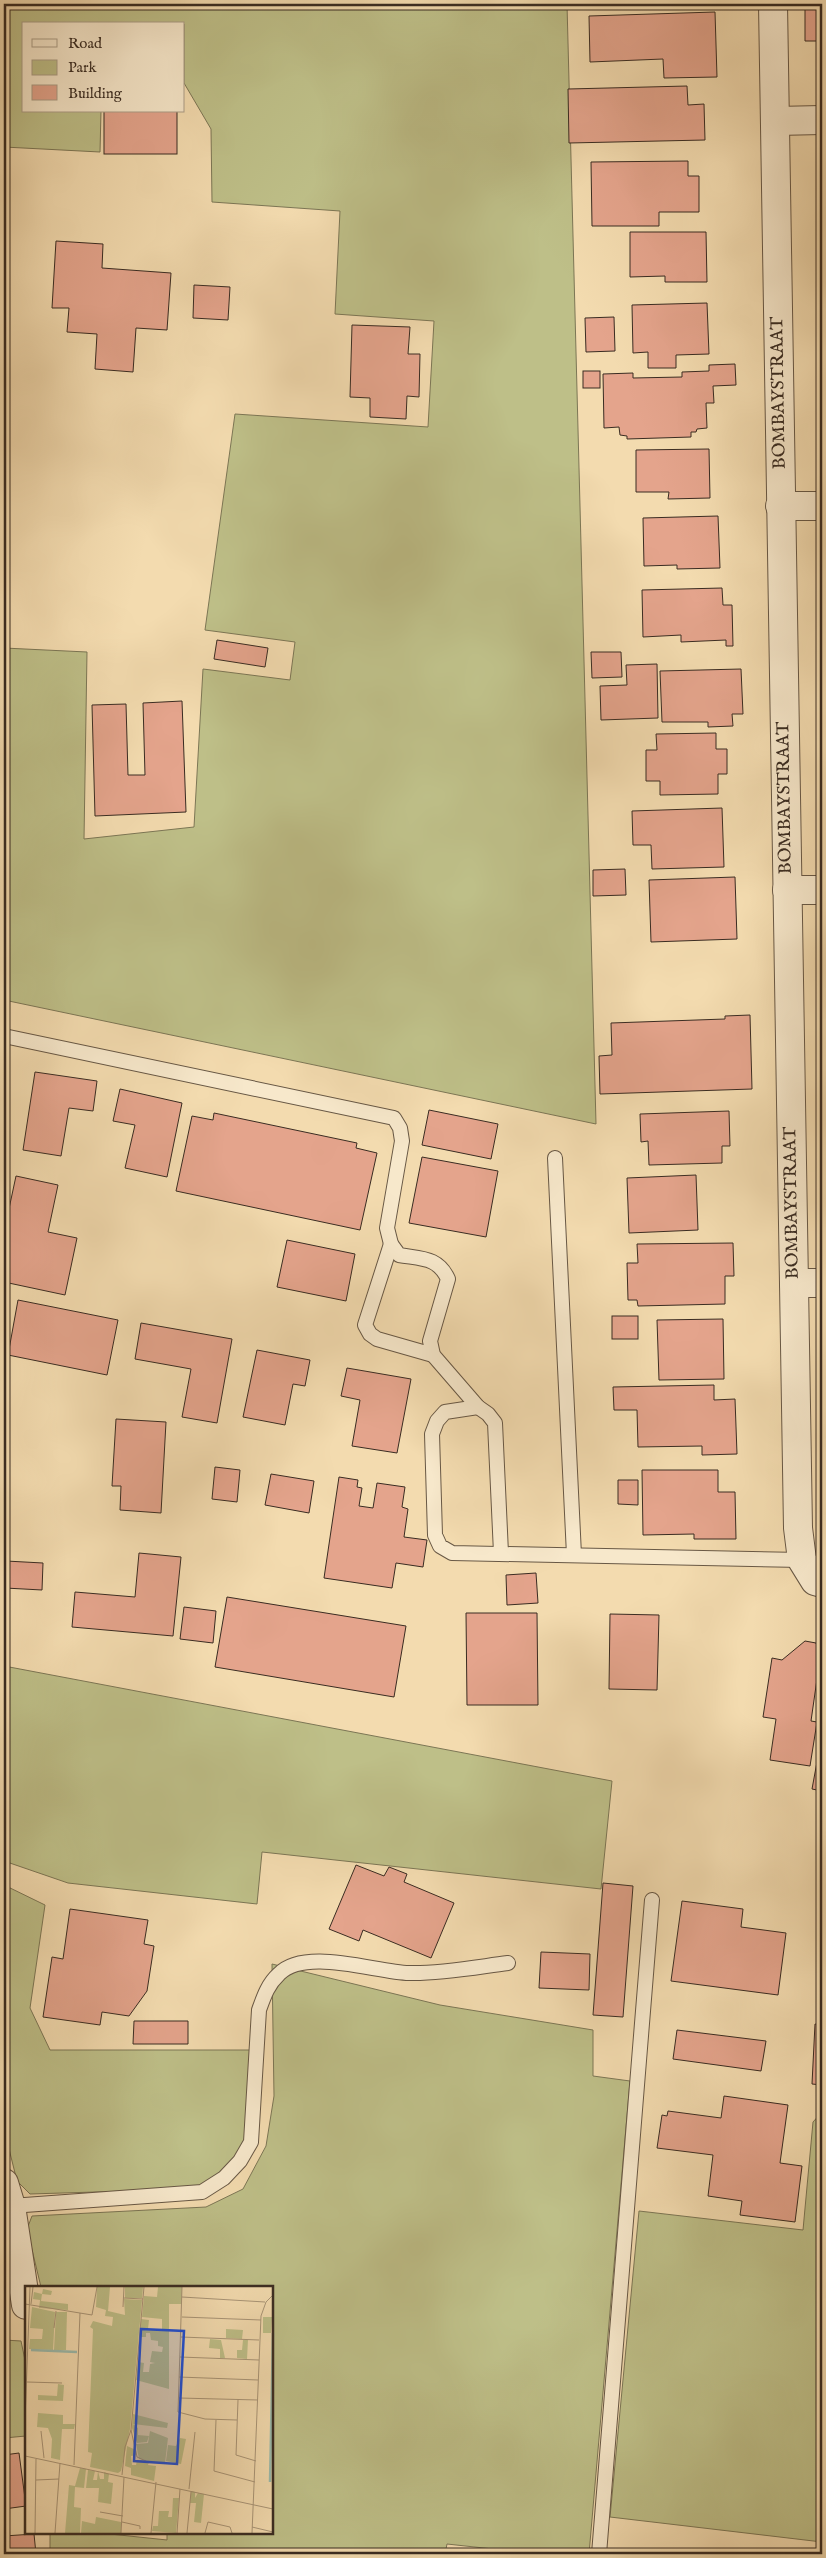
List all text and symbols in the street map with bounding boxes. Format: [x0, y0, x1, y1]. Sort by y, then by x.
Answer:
legend [22, 22, 185, 112]
text: Road [68, 34, 103, 53]
text: Park [68, 58, 98, 77]
text: Building [68, 84, 123, 103]
street label: BOMBAYSTRAAT [766, 317, 792, 469]
street label: BOMBAYSTRAAT [772, 722, 798, 874]
street label: BOMBAYSTRAAT [779, 1127, 805, 1279]
inset map [25, 2286, 272, 2533]

